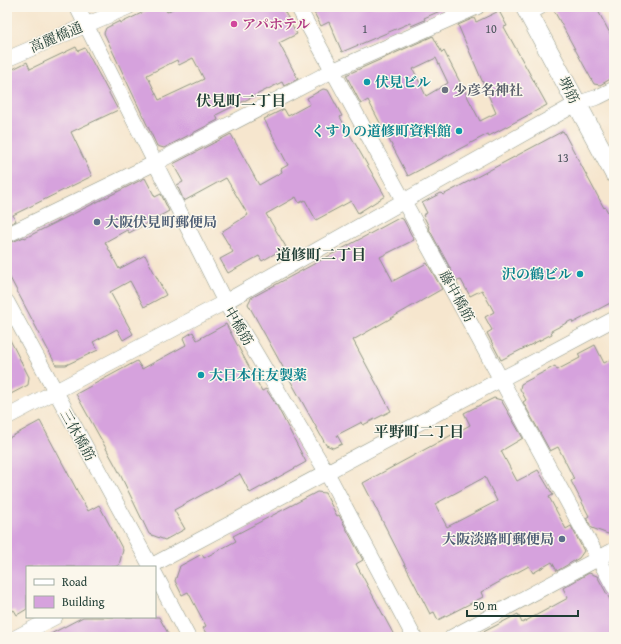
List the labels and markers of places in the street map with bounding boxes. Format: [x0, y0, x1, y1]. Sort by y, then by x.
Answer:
place label: アパホテル [242, 14, 310, 34]
marker: アパホテル [229, 19, 239, 29]
place label: 伏見ビル [375, 72, 431, 92]
marker: 伏見ビル [362, 77, 372, 87]
place label: 少彦名神社 [453, 80, 523, 100]
marker: 少彦名神社 [440, 85, 450, 95]
place label: くすりの道修町資料館 [311, 121, 451, 141]
marker: くすりの道修町資料館 [454, 126, 464, 136]
place label: 大阪伏見町郵便局 [105, 212, 217, 232]
marker: 大阪伏見町郵便局 [92, 217, 102, 227]
place label: 沢の鶴ビル [502, 264, 572, 284]
marker: 沢の鶴ビル [575, 269, 585, 279]
place label: 大日本住友製薬 [209, 365, 307, 385]
marker: 大日本住友製薬 [196, 370, 206, 380]
place label: 大阪淡路町郵便局 [442, 529, 554, 549]
marker: 大阪淡路町郵便局 [557, 534, 567, 544]

